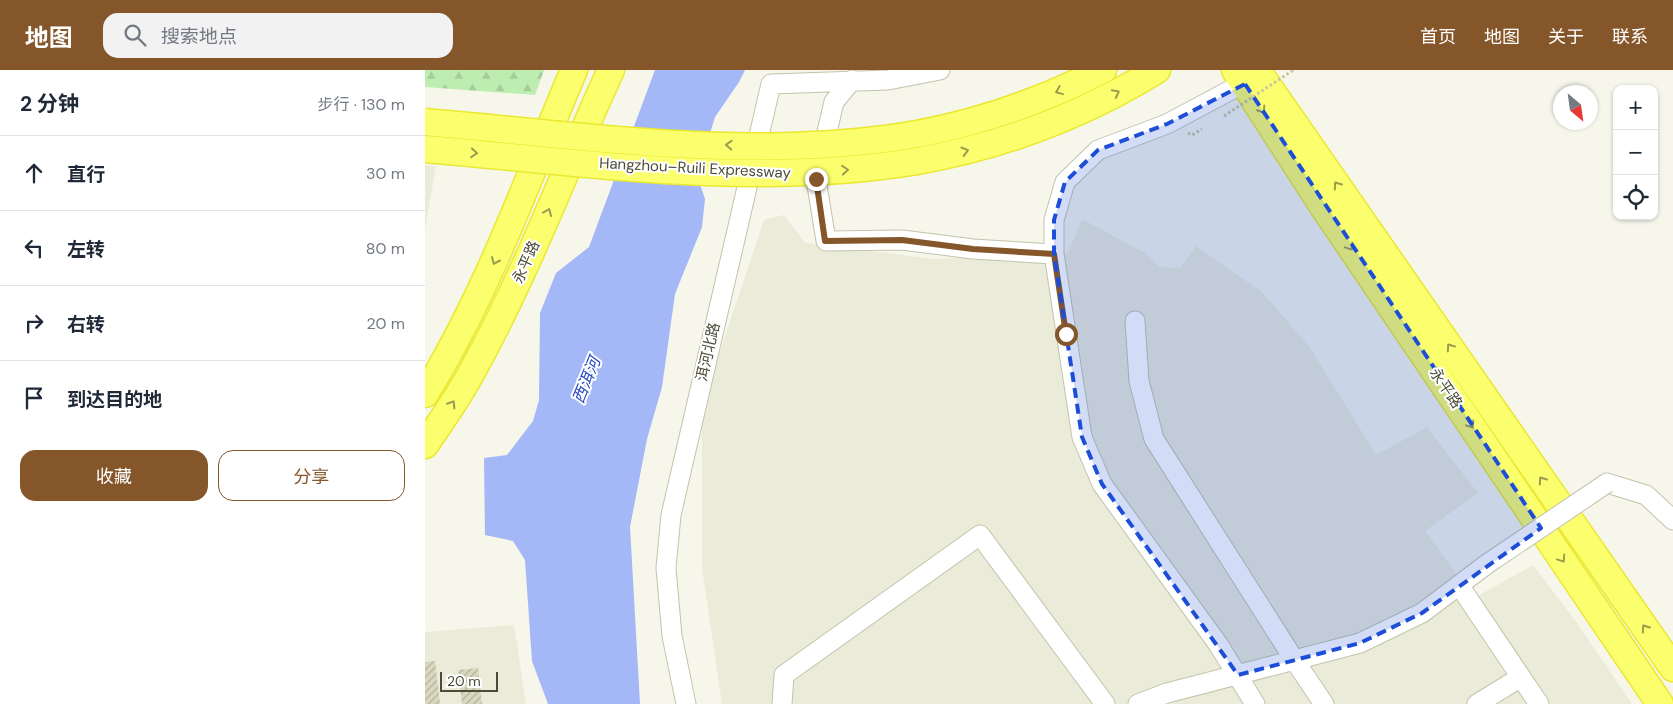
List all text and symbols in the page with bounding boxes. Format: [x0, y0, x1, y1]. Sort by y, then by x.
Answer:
search box [103, 13, 453, 58]
icon: search [121, 21, 149, 49]
text: 地图 [25, 22, 73, 53]
text: 搜索地点 [161, 24, 237, 49]
text: 首页 [1420, 25, 1456, 49]
text: 地图 [1484, 25, 1520, 49]
text: 关于 [1548, 25, 1584, 49]
text: 联系 [1612, 25, 1648, 49]
one-way arrow [1055, 85, 1064, 95]
north arrow [1553, 85, 1598, 130]
map controls [1613, 85, 1658, 220]
button: + [1613, 85, 1658, 130]
one-way arrow [1111, 89, 1120, 99]
text: 2 分钟 [20, 90, 79, 118]
text: 步行 · 130 m [317, 94, 405, 115]
one-way arrow [1256, 105, 1265, 114]
button: − [1613, 130, 1658, 175]
one-way arrow [725, 140, 733, 151]
one-way arrow [960, 146, 969, 157]
one-way arrow [470, 148, 478, 159]
street label: Hangzhou–Ruili Expressway [599, 153, 792, 183]
icon: ahead [20, 159, 48, 187]
text: 直行 [67, 162, 105, 187]
text: 30 m [366, 163, 405, 184]
one-way arrow [841, 164, 849, 175]
route end [805, 168, 828, 191]
button: locate [1613, 175, 1658, 220]
one-way arrow [1334, 181, 1343, 190]
one-way arrow [542, 208, 552, 217]
icon: left [20, 234, 48, 262]
text: 左转 [67, 237, 105, 262]
street label: 永平路 [508, 237, 544, 287]
text: 80 m [366, 238, 405, 259]
one-way arrow [1344, 241, 1353, 250]
one-way arrow [491, 255, 501, 264]
icon: right [20, 309, 48, 337]
text: 右转 [67, 312, 105, 337]
text: 20 m [366, 313, 405, 334]
street label: 洱河北路 [692, 321, 724, 383]
route start [1055, 323, 1078, 346]
one-way arrow [1447, 343, 1456, 352]
water label: 西洱河 [568, 351, 606, 406]
street label: 永平路 [1425, 364, 1467, 412]
icon: arrive [20, 384, 48, 412]
text: 到达目的地 [67, 387, 162, 412]
one-way arrow [446, 401, 456, 410]
one-way arrow [1465, 419, 1474, 428]
button: 收藏 [20, 450, 208, 501]
button: 分享 [218, 450, 405, 501]
one-way arrow [1539, 476, 1548, 486]
one-way arrow [1556, 553, 1565, 563]
one-way arrow [1642, 624, 1651, 634]
scale bar [440, 669, 497, 692]
text: 20 m [447, 672, 481, 690]

